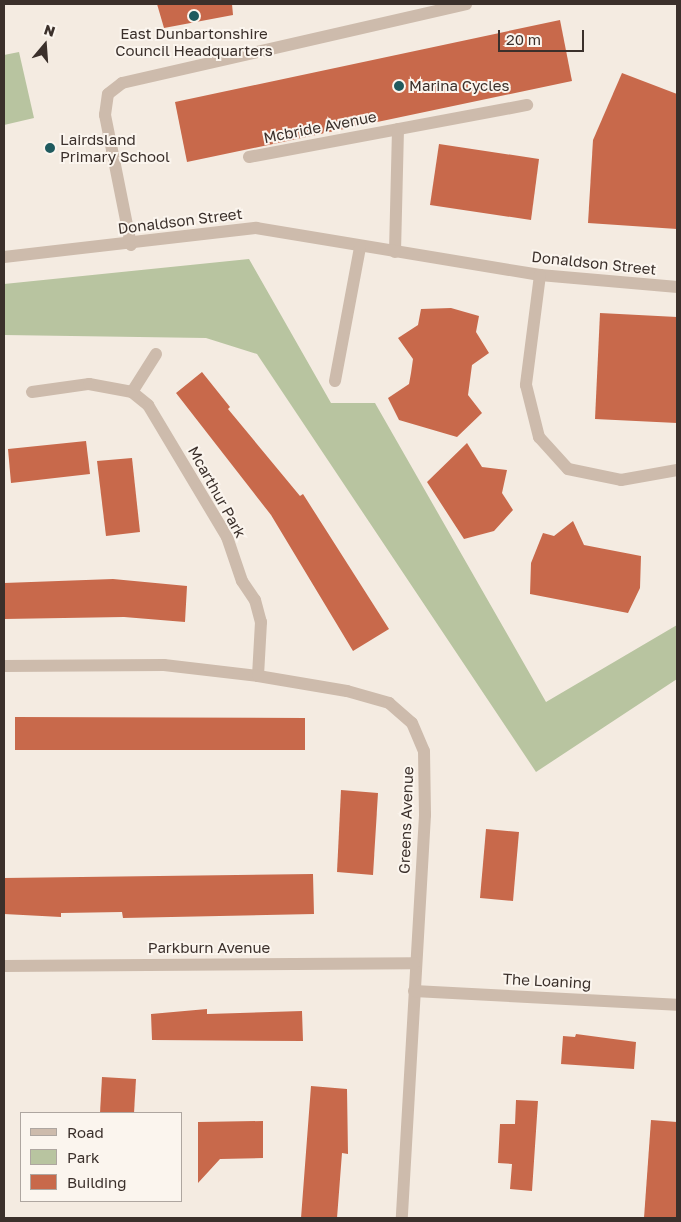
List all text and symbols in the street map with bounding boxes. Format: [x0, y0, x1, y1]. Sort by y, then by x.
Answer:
marker: East Dunbartonshire Council Headquarters [188, 10, 200, 22]
north arrow [20, 20, 70, 70]
scale bar [501, 20, 587, 52]
text: N [42, 21, 57, 40]
place label: East Dunbartonshire Council Headquarters [115, 24, 273, 59]
text: 20 m [506, 30, 541, 48]
place label: Marina Cycles [409, 77, 509, 95]
marker: Marina Cycles [393, 80, 405, 92]
street label: Mcbride Avenue [262, 107, 378, 147]
place label: Lairdsland Primary School [60, 130, 170, 165]
marker: Lairdsland Primary School [44, 142, 56, 154]
street label: Donaldson Street [117, 204, 243, 238]
street label: Donaldson Street [531, 247, 657, 279]
street label: Mcarthur Park [184, 443, 250, 541]
street label: Greens Avenue [395, 766, 417, 874]
street label: Parkburn Avenue [148, 939, 270, 957]
street label: The Loaning [502, 970, 592, 992]
legend [20, 1112, 182, 1202]
text: Road [67, 1123, 104, 1141]
text: Park [67, 1148, 99, 1166]
text: Building [67, 1173, 127, 1191]

